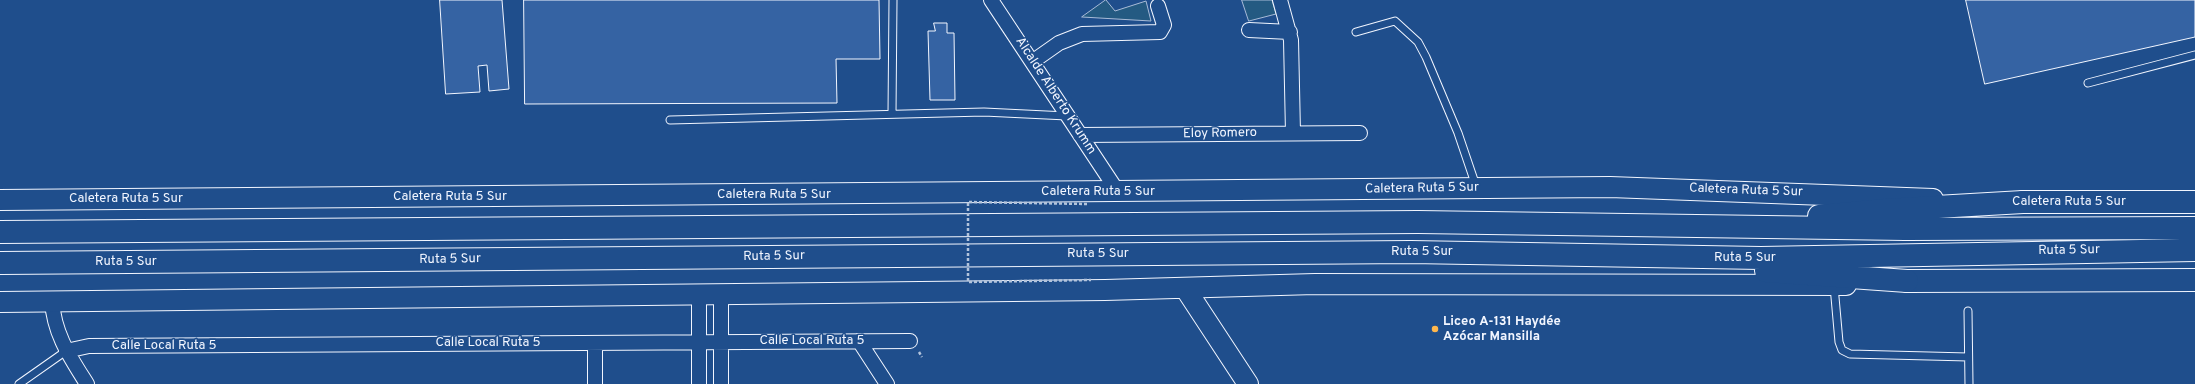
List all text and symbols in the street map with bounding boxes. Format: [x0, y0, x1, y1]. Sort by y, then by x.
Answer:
street label: Alcalde Alberto Krumm [1011, 35, 1099, 157]
street label: Eloy Romero [1183, 126, 1257, 142]
street label: Caletera Ruta 5 Sur [1365, 180, 1479, 198]
street label: Caletera Ruta 5 Sur [1689, 181, 1803, 201]
street label: Caletera Ruta 5 Sur [1041, 184, 1155, 200]
street label: Caletera Ruta 5 Sur [717, 187, 831, 203]
street label: Caletera Ruta 5 Sur [393, 189, 507, 205]
street label: Caletera Ruta 5 Sur [69, 191, 183, 207]
street label: Caletera Ruta 5 Sur [2012, 194, 2126, 210]
street label: Ruta 5 Sur [2038, 243, 2100, 259]
street label: Ruta 5 Sur [1391, 244, 1453, 260]
street label: Ruta 5 Sur [1067, 246, 1129, 262]
street label: Ruta 5 Sur [743, 249, 805, 265]
street label: Ruta 5 Sur [1714, 250, 1776, 266]
street label: Ruta 5 Sur [419, 252, 481, 268]
street label: Ruta 5 Sur [95, 254, 157, 270]
place label: Liceo A-131 Haydée Azócar Mansilla [1443, 314, 1561, 345]
marker: Liceo A-131 Haydée Azócar Mansilla [1430, 324, 1440, 334]
street label: Calle Local Ruta 5 [759, 333, 865, 349]
street label: Calle Local Ruta 5 [435, 335, 541, 351]
street label: Calle Local Ruta 5 [111, 338, 217, 354]

